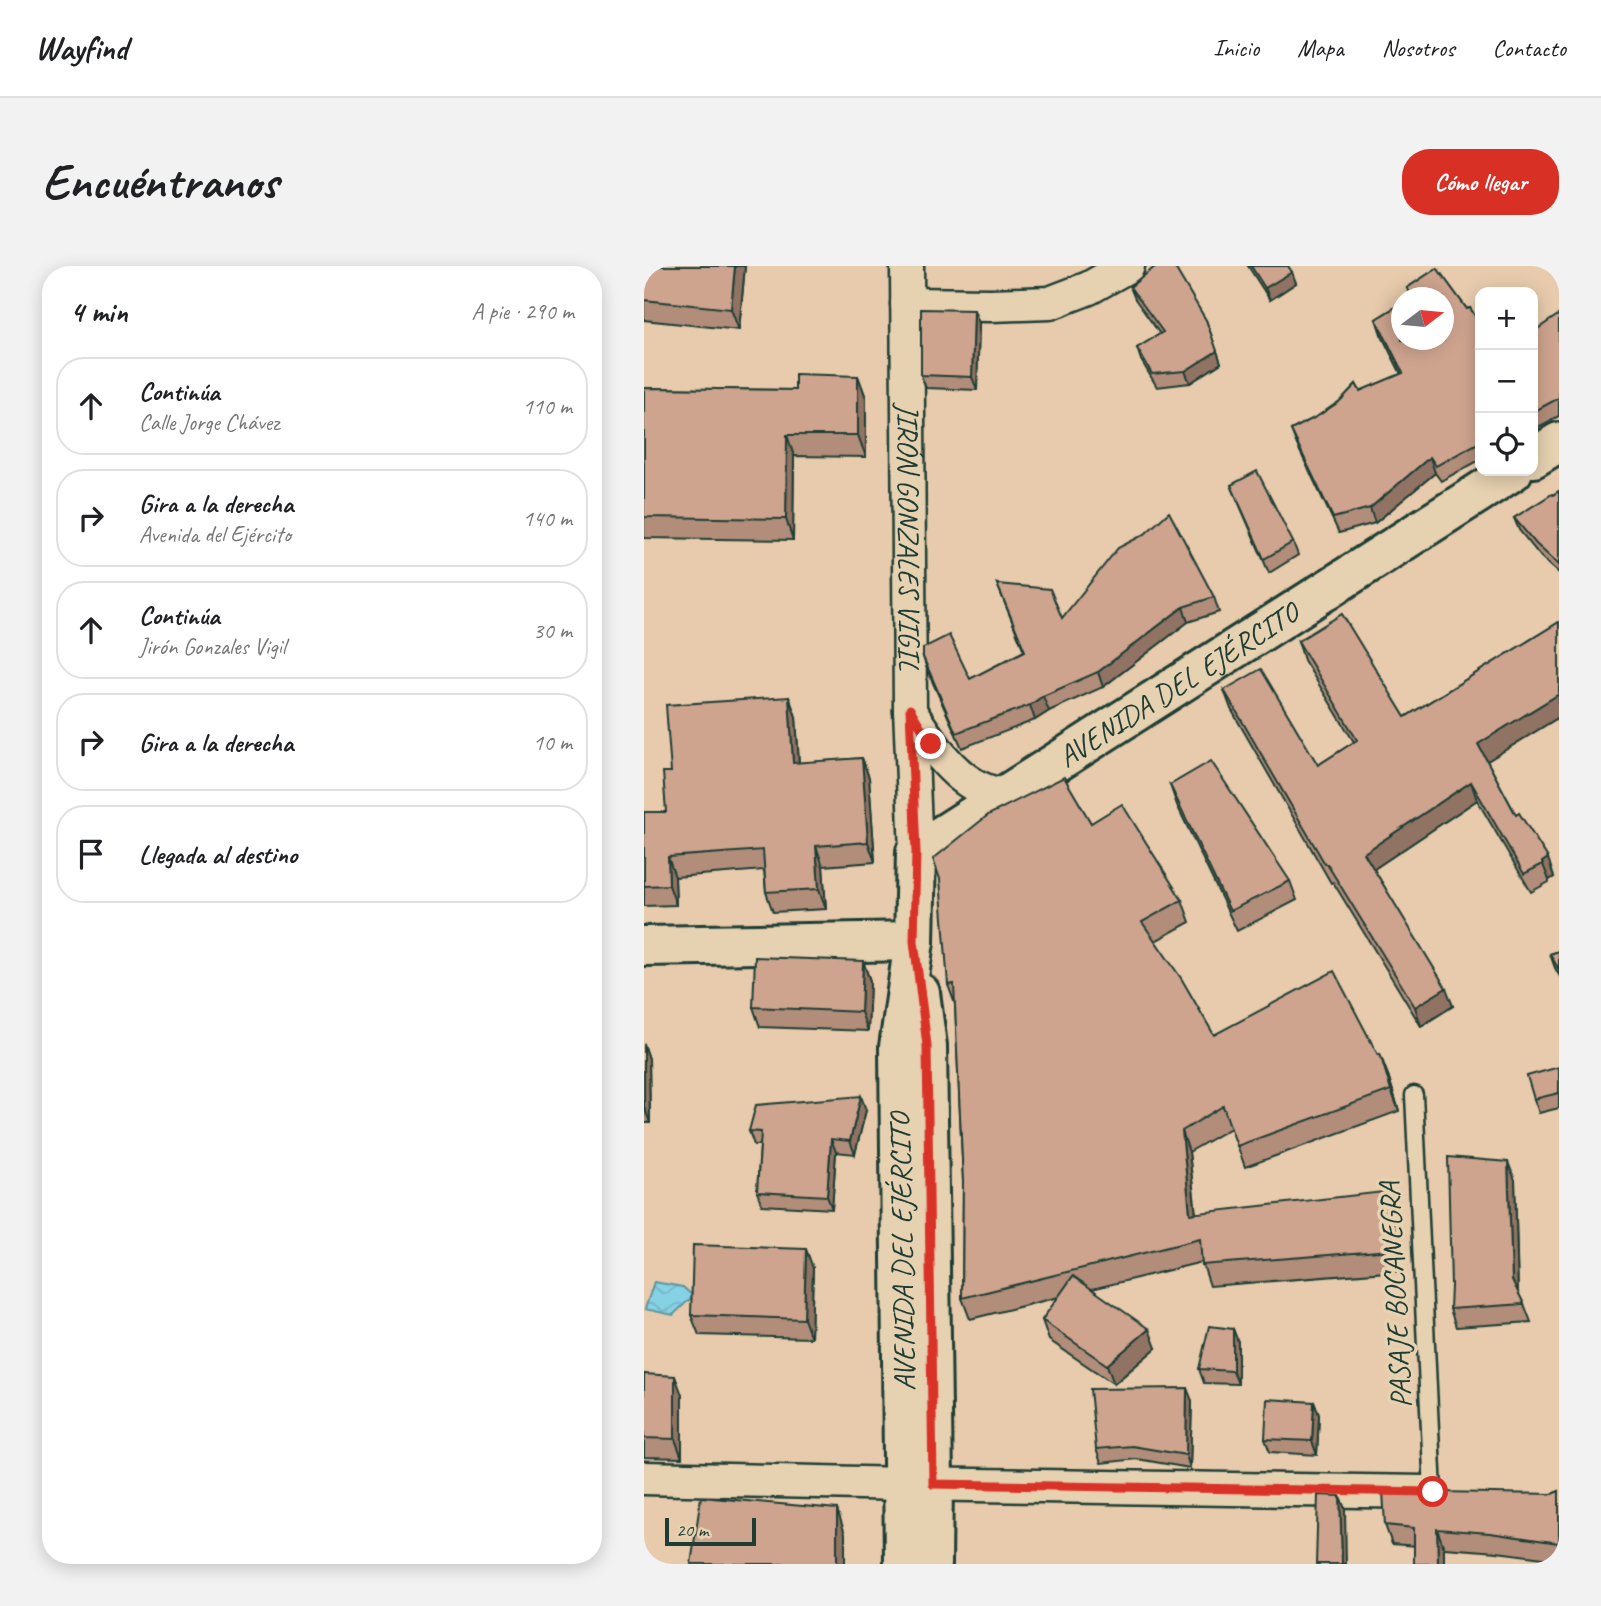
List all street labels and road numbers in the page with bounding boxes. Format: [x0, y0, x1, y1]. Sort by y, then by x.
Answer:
street label: JIRÓN GONZALES VIGIL [889, 401, 929, 672]
street label: AVENIDA DEL EJÉRCITO [1051, 592, 1308, 776]
street label: AVENIDA DEL EJÉRCITO [881, 1110, 923, 1391]
street label: PASAJE BOCANEGRA [1370, 1179, 1420, 1409]

